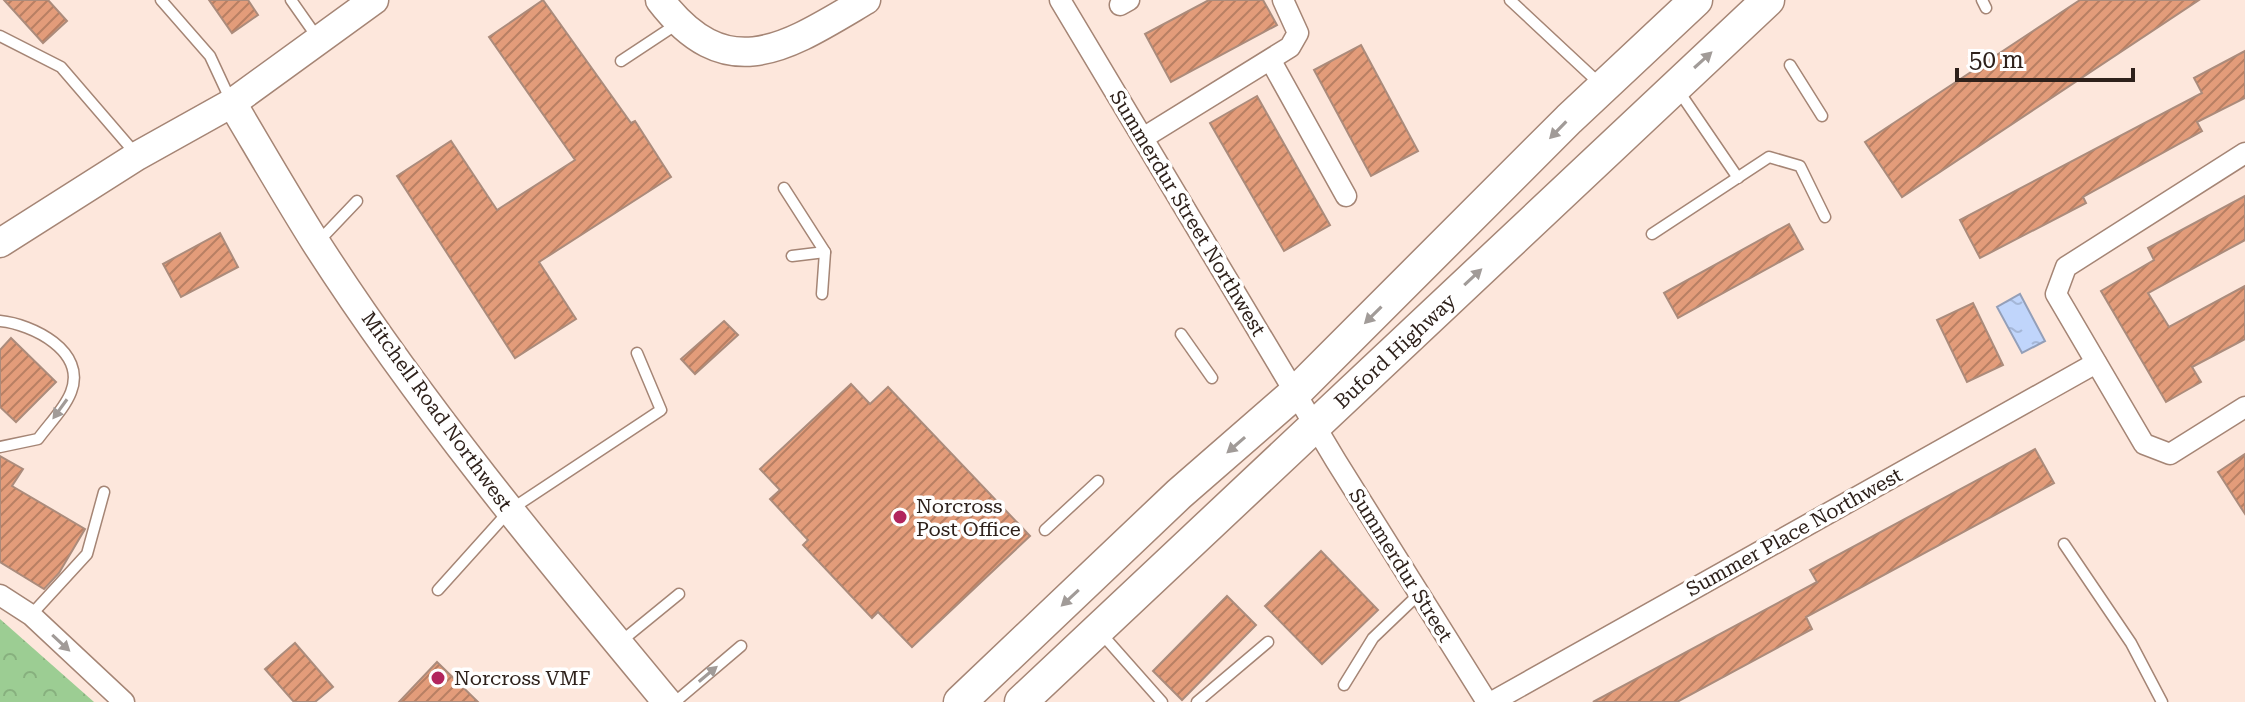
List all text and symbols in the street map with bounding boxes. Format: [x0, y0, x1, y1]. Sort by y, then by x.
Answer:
scale bar [1957, 32, 2133, 82]
text: 50 m [1969, 46, 2024, 74]
one-way arrow [1693, 51, 1712, 69]
street label: Summerdur Street Northwest [1105, 86, 1271, 341]
one-way arrow [1549, 120, 1567, 139]
one-way arrow [1463, 268, 1482, 286]
street label: Buford Highway [1329, 289, 1461, 413]
one-way arrow [1364, 305, 1383, 324]
street label: Mitchell Road Northwest [357, 307, 518, 516]
one-way arrow [53, 398, 69, 419]
one-way arrow [1227, 435, 1246, 453]
street label: Summer Place Northwest [1682, 462, 1907, 601]
street label: Summerdur Street [1344, 484, 1458, 647]
place label: Norcross Post Office [916, 494, 1021, 541]
marker: Norcross Post Office [891, 508, 909, 526]
one-way arrow [1061, 588, 1080, 606]
one-way arrow [51, 633, 70, 651]
place label: Norcross VMF [454, 666, 591, 690]
one-way arrow [698, 666, 718, 683]
marker: Norcross VMF [429, 669, 447, 687]

